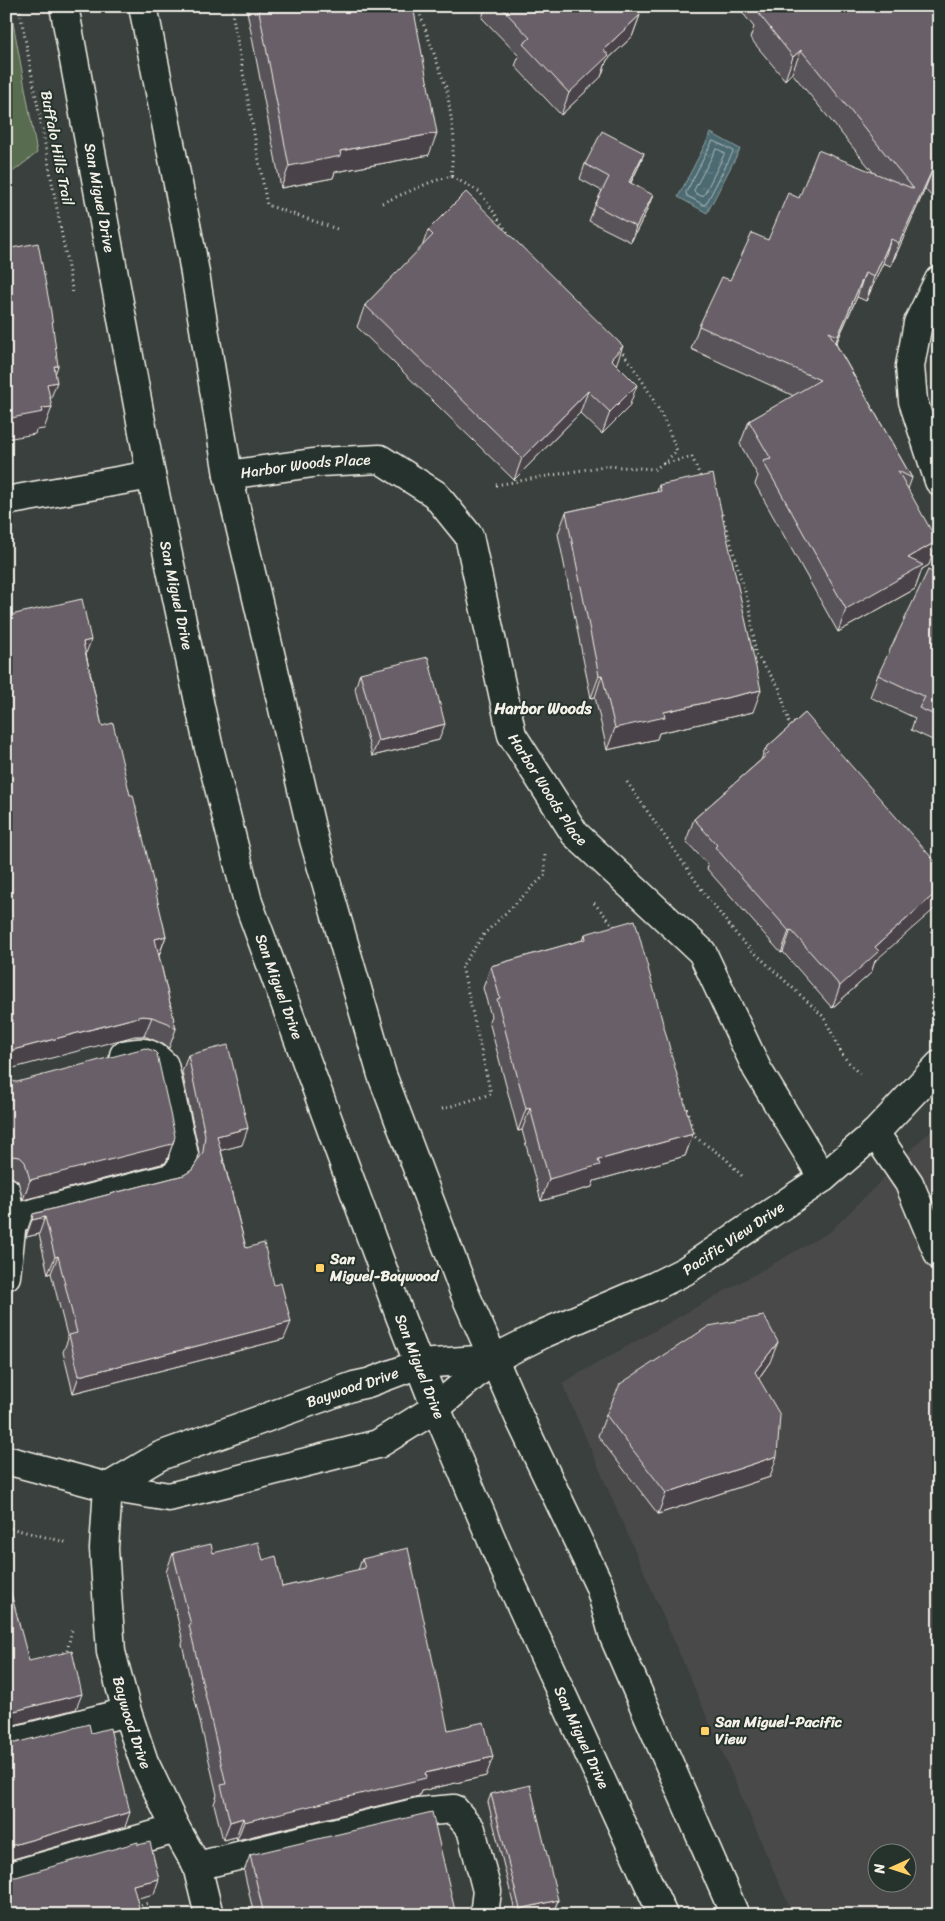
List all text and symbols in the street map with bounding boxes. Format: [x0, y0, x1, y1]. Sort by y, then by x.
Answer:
street label: Buffalo Hills Trail [33, 88, 81, 208]
street label: San Miguel Drive [77, 141, 122, 255]
street label: Harbor Woods Place [239, 446, 371, 486]
street label: San Miguel Drive [152, 538, 201, 652]
district label: Harbor Woods [493, 694, 592, 723]
street label: Harbor Woods Place [501, 728, 594, 853]
street label: San Miguel Drive [248, 930, 310, 1043]
street label: Pacific View Drive [677, 1195, 790, 1282]
place label: San Miguel-Baywood [329, 1246, 440, 1289]
marker: San Miguel-Baywood [314, 1262, 326, 1274]
street label: San Miguel Drive [387, 1310, 452, 1423]
street label: Baywood Drive [303, 1360, 403, 1415]
street label: Baywood Drive [105, 1673, 159, 1774]
street label: San Miguel Drive [547, 1682, 617, 1793]
place label: San Miguel-Pacific View [714, 1709, 843, 1752]
marker: San Miguel-Pacific View [699, 1725, 711, 1737]
north arrow [868, 1844, 918, 1894]
text: N [867, 1863, 892, 1875]

